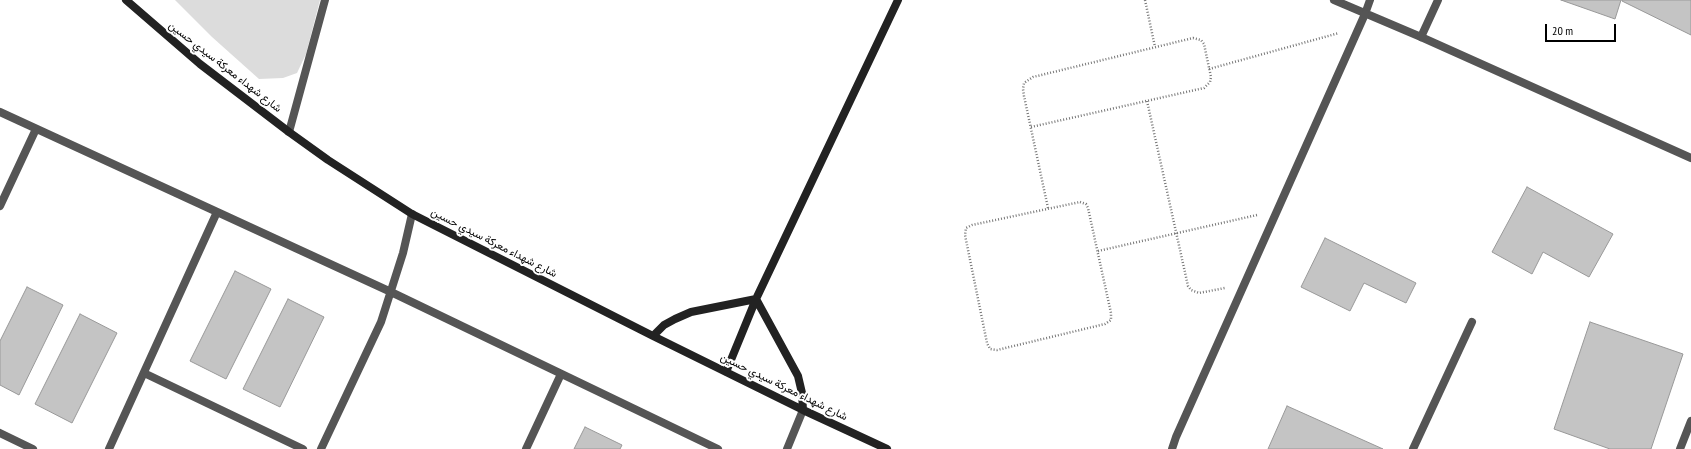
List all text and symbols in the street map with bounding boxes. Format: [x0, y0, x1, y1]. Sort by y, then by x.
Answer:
scale bar [1547, 16, 1618, 42]
street label: شارع شهداء معركة سيدي حسين [166, 19, 284, 115]
text: 20 m [1552, 23, 1573, 38]
street label: شارع شهداء معركة سيدي حسين [429, 205, 559, 281]
street label: شارع شهداء معركة سيدي حسين [718, 350, 850, 424]

